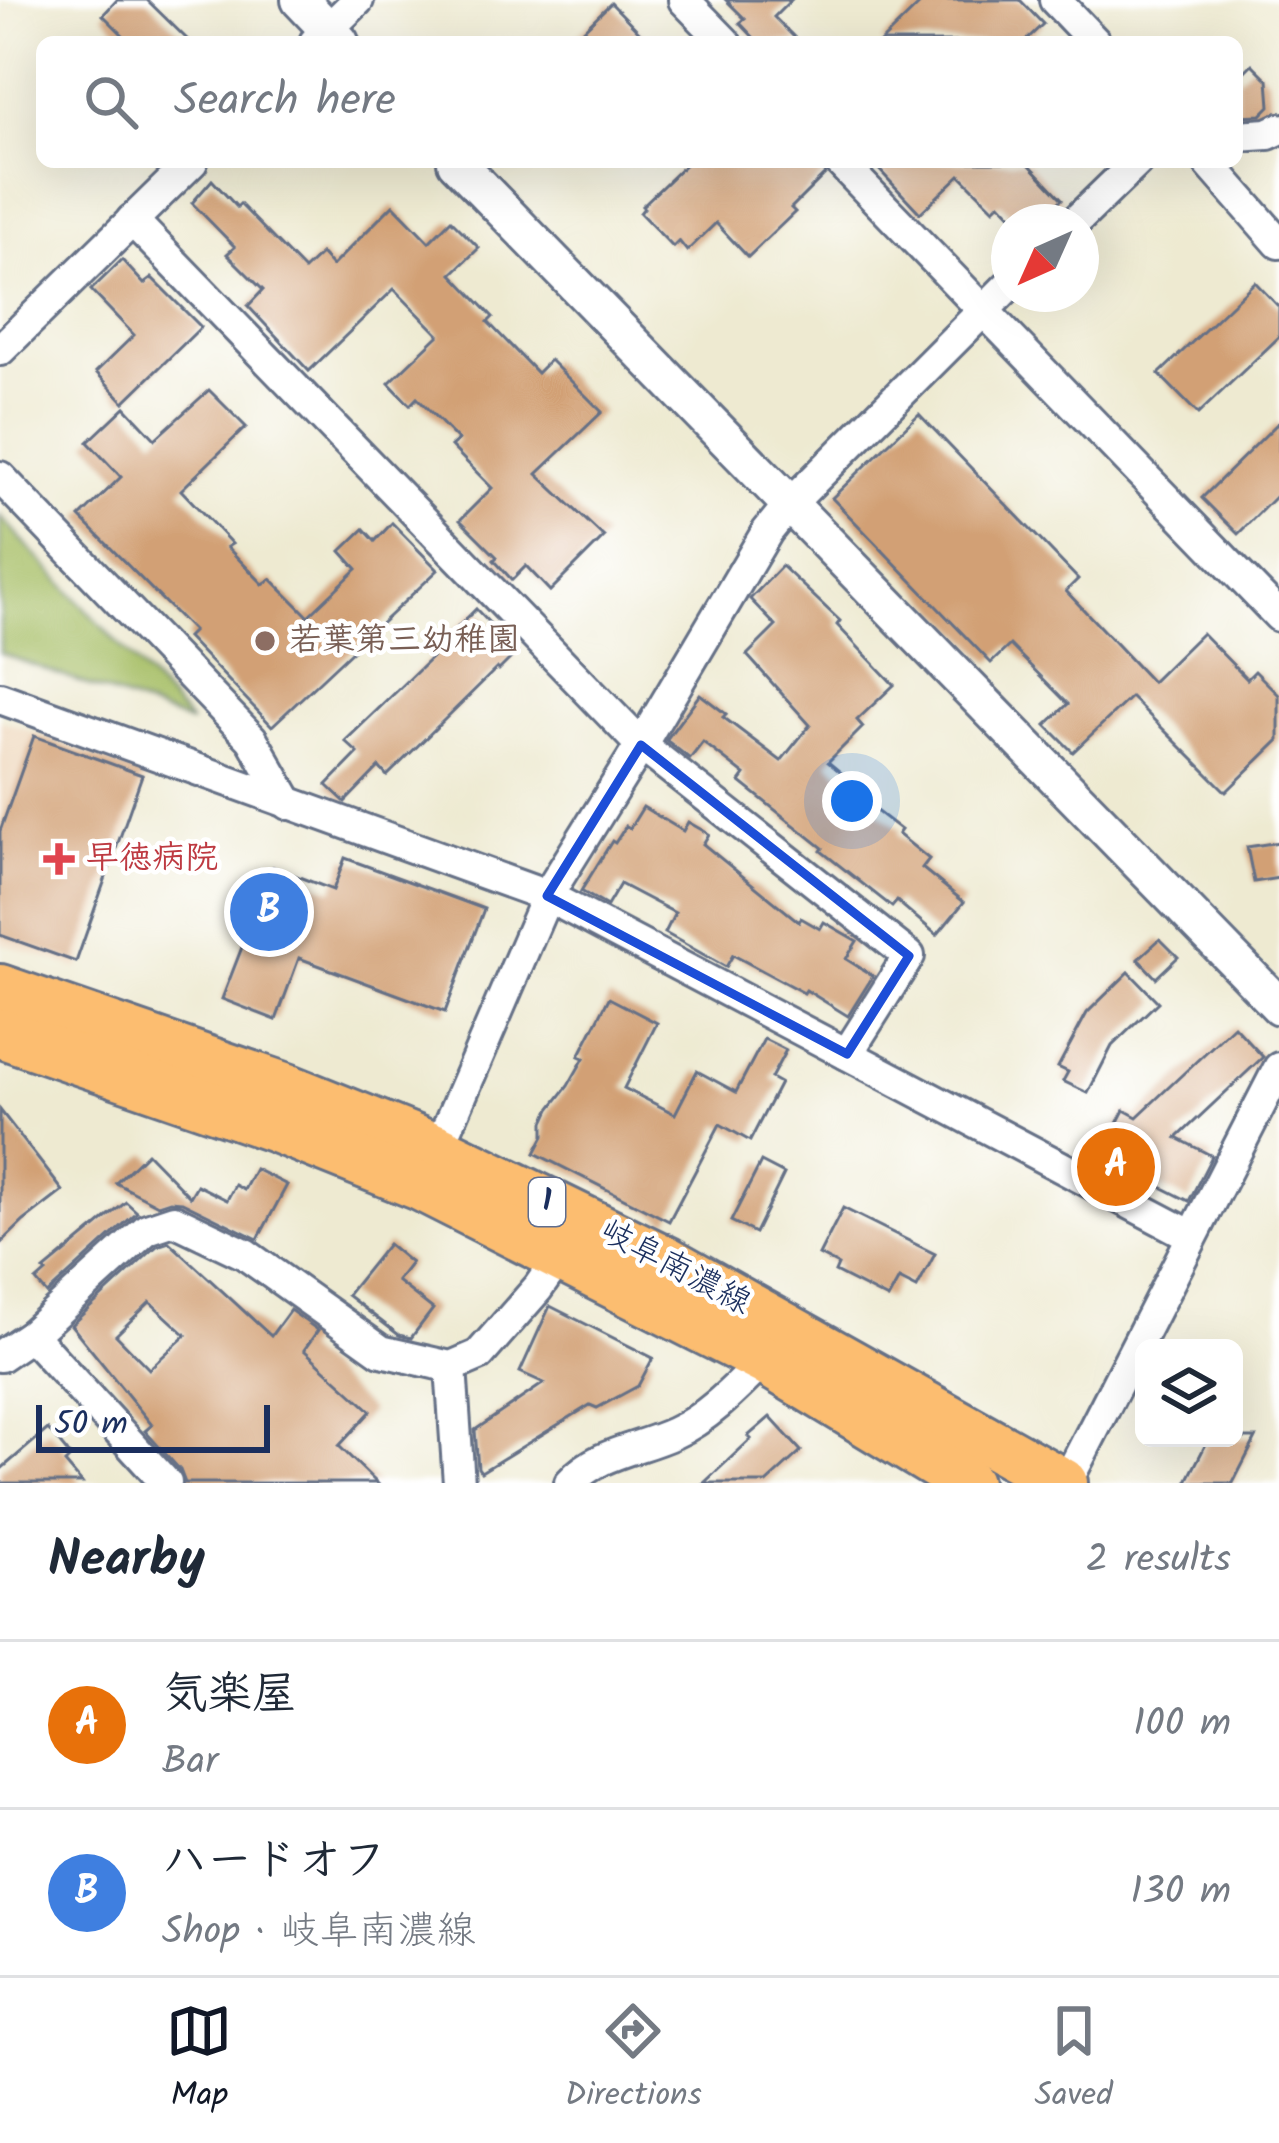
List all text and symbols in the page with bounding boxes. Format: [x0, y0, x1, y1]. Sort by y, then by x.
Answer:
search box [36, 36, 1243, 168]
text: Search here [174, 66, 396, 138]
icon: search [78, 69, 144, 135]
north arrow [991, 204, 1099, 312]
place label: 若葉第三幼稚園 [289, 615, 520, 668]
marker: 若葉第三幼稚園 [252, 628, 278, 654]
your location [822, 771, 882, 831]
place label: 早徳病院 [86, 833, 218, 886]
marker: 早徳病院 [43, 843, 75, 875]
pin: B [230, 867, 308, 957]
pin: A [1077, 1122, 1155, 1212]
road number: 1 [529, 1178, 565, 1226]
street label: 岐阜南濃線 [590, 1206, 760, 1330]
map controls [1135, 1339, 1243, 1447]
button: layers [1135, 1339, 1243, 1447]
scale bar [36, 1399, 270, 1452]
text: 50 m [54, 1399, 128, 1452]
text: Nearby [48, 1521, 205, 1602]
text: 2 results [1086, 1530, 1231, 1592]
text: 気楽屋 [162, 1660, 297, 1732]
text: A [75, 1694, 99, 1756]
text: 100 m [1133, 1694, 1231, 1756]
text: Bar [162, 1732, 218, 1794]
text: ハードオフ [162, 1826, 387, 1898]
text: B [75, 1862, 99, 1924]
text: 130 m [1130, 1862, 1231, 1924]
text: Shop · 岐阜南濃線 [162, 1902, 475, 1964]
tab: Map [166, 1998, 232, 2123]
tab: Directions [565, 1998, 702, 2123]
tab: Saved [1034, 1998, 1113, 2123]

